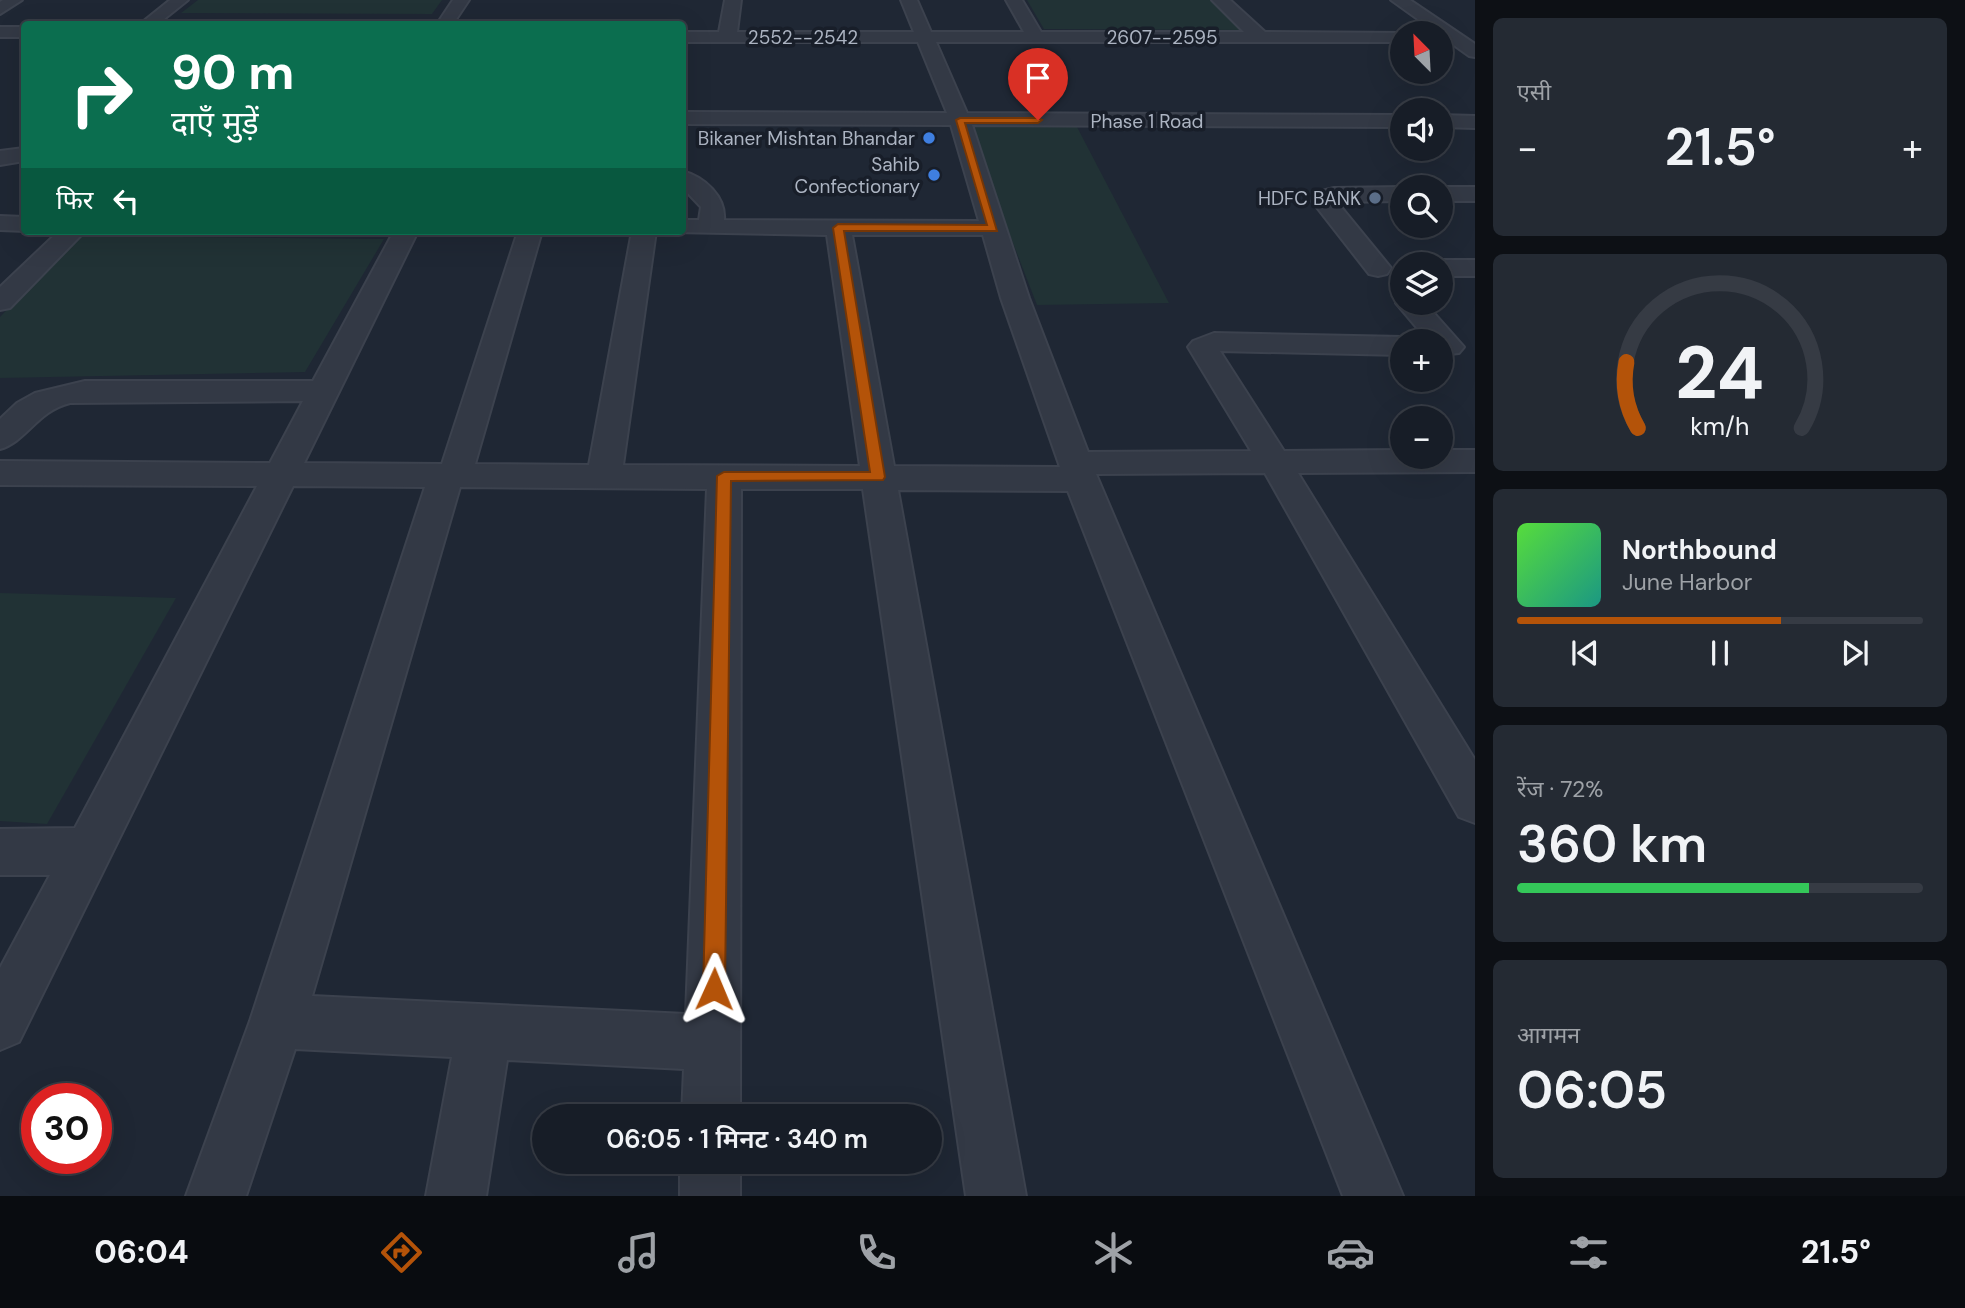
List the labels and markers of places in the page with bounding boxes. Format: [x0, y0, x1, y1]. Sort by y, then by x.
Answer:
pin [1008, 48, 1068, 120]
place label: Bikaner Mishtan Bhandar [698, 126, 915, 151]
marker: Bikaner Mishtan Bhandar [921, 130, 937, 146]
place label: Sahib Confectionary [795, 152, 920, 199]
marker: Sahib Confectionary [926, 167, 942, 183]
place label: HDFC BANK [1258, 186, 1361, 211]
marker: HDFC BANK [1367, 190, 1383, 206]

